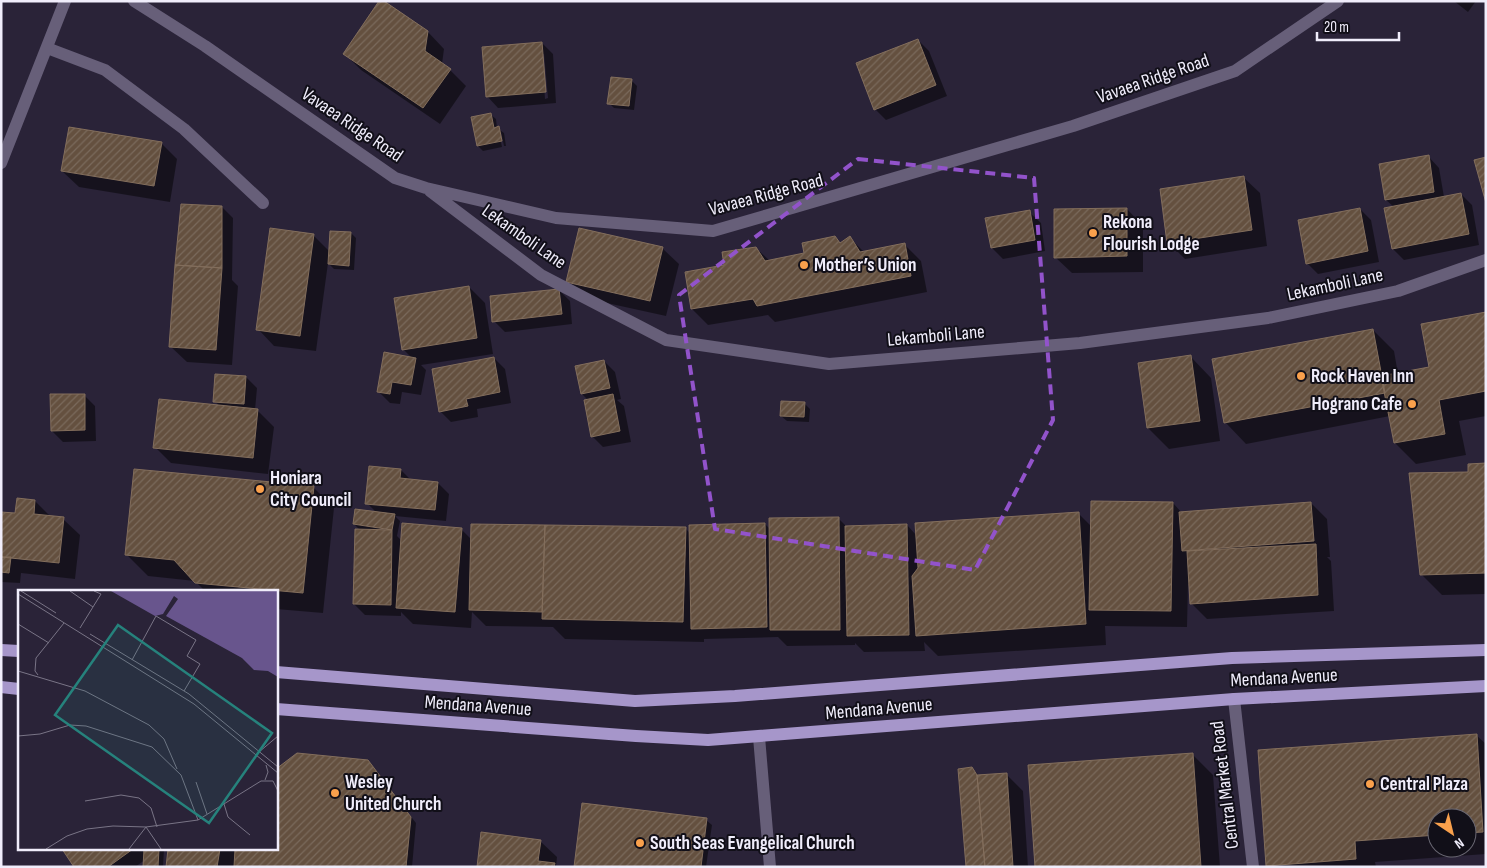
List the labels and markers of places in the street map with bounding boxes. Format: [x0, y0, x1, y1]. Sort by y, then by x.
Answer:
place label: Rekona Flourish Lodge [1103, 211, 1200, 256]
marker: Rekona Flourish Lodge [1087, 227, 1099, 239]
place label: Mother’s Union [814, 254, 916, 277]
marker: Mother’s Union [798, 259, 810, 271]
place label: Rock Haven Inn [1311, 365, 1414, 388]
marker: Rock Haven Inn [1295, 370, 1307, 382]
place label: Hograno Cafe [1311, 393, 1402, 416]
marker: Hograno Cafe [1406, 398, 1418, 410]
place label: Honiara City Council [270, 467, 351, 512]
marker: Honiara City Council [254, 483, 266, 495]
place label: Wesley United Church [345, 771, 441, 816]
place label: Central Plaza [1380, 773, 1468, 796]
marker: Central Plaza [1364, 778, 1376, 790]
marker: Wesley United Church [329, 787, 341, 799]
place label: South Seas Evangelical Church [650, 832, 855, 855]
marker: South Seas Evangelical Church [634, 837, 646, 849]

